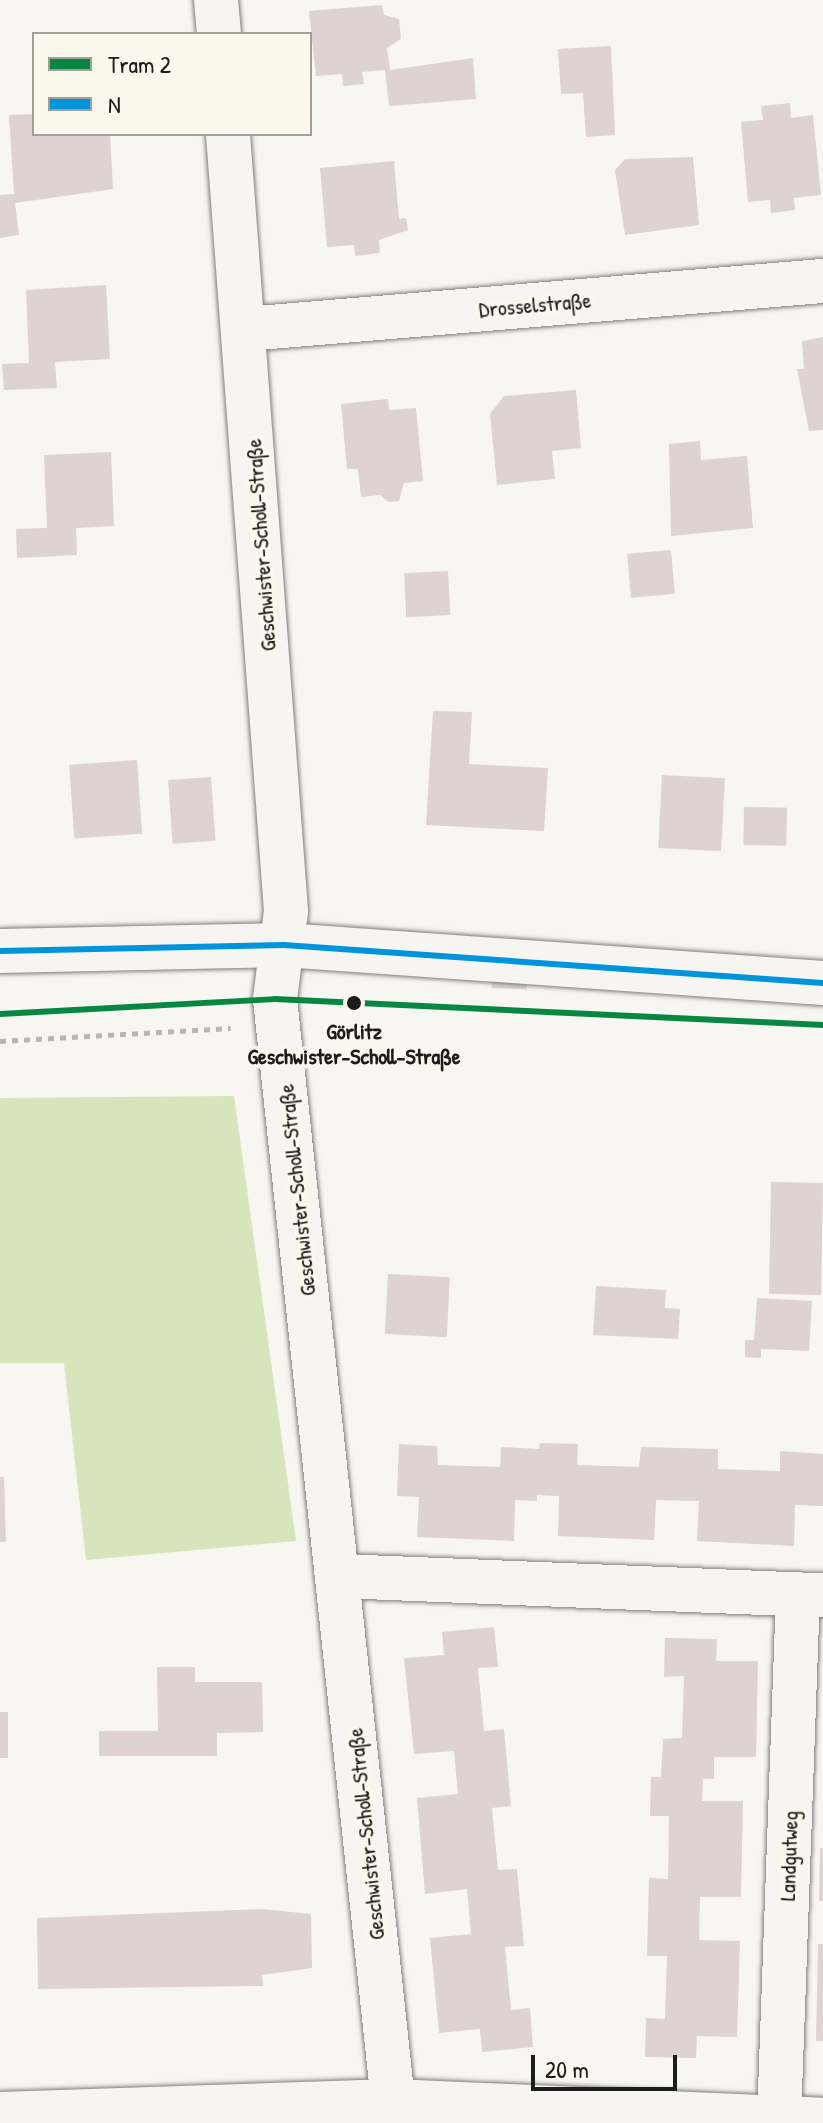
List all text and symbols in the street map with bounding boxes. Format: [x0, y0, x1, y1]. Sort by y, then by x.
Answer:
legend [32, 32, 312, 136]
text: Tram 2 [108, 48, 171, 80]
text: N [108, 88, 121, 120]
street label: Drosselstraße [478, 287, 592, 323]
street label: Geschwister-Scholl-Straße [240, 438, 282, 652]
marker: Görlitz Geschwister-Scholl-Straße [343, 992, 365, 1014]
place label: Görlitz Geschwister-Scholl-Straße [247, 1018, 461, 1070]
street label: Geschwister-Scholl-Straße [273, 1083, 321, 1297]
street label: Geschwister-Scholl-Straße [342, 1727, 390, 1941]
street label: Landgutweg [774, 1810, 804, 1902]
scale bar [535, 2039, 681, 2089]
text: 20 m [545, 2053, 589, 2085]

